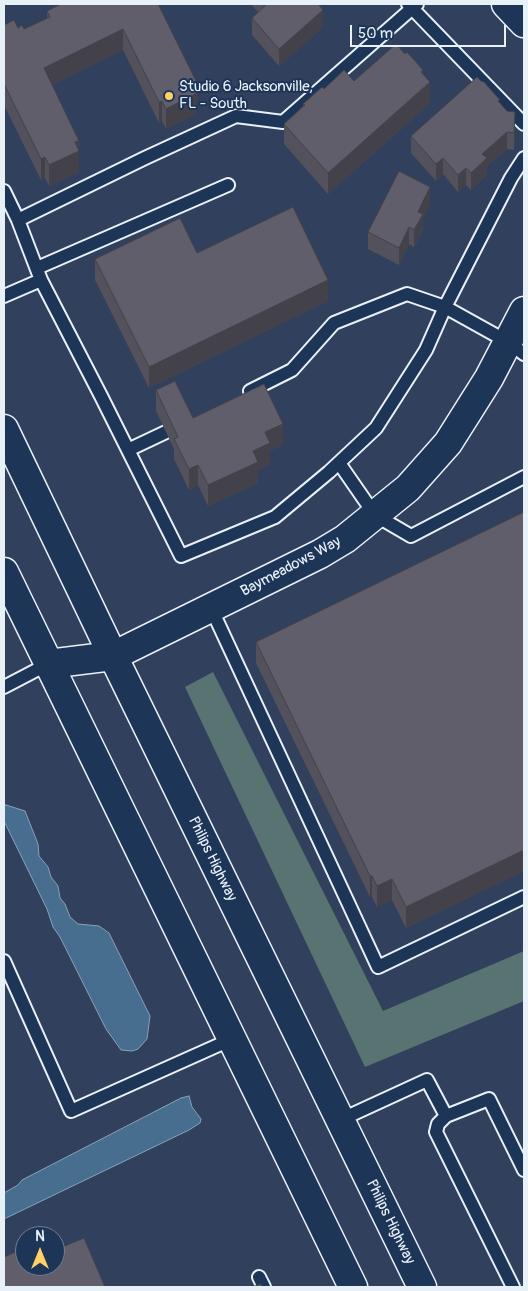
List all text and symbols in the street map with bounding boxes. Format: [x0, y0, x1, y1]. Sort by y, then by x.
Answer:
scale bar [353, 15, 509, 47]
text: 50 m [358, 24, 393, 43]
place label: Studio 6 Jacksonville, FL - South [179, 78, 313, 113]
marker: Studio 6 Jacksonville, FL - South [163, 90, 175, 102]
street label: Baymeadows Way [238, 533, 344, 601]
street label: Philips Highway [184, 814, 240, 904]
street label: Philips Highway [362, 1177, 418, 1267]
north arrow [15, 1226, 65, 1276]
text: N [35, 1228, 45, 1245]

